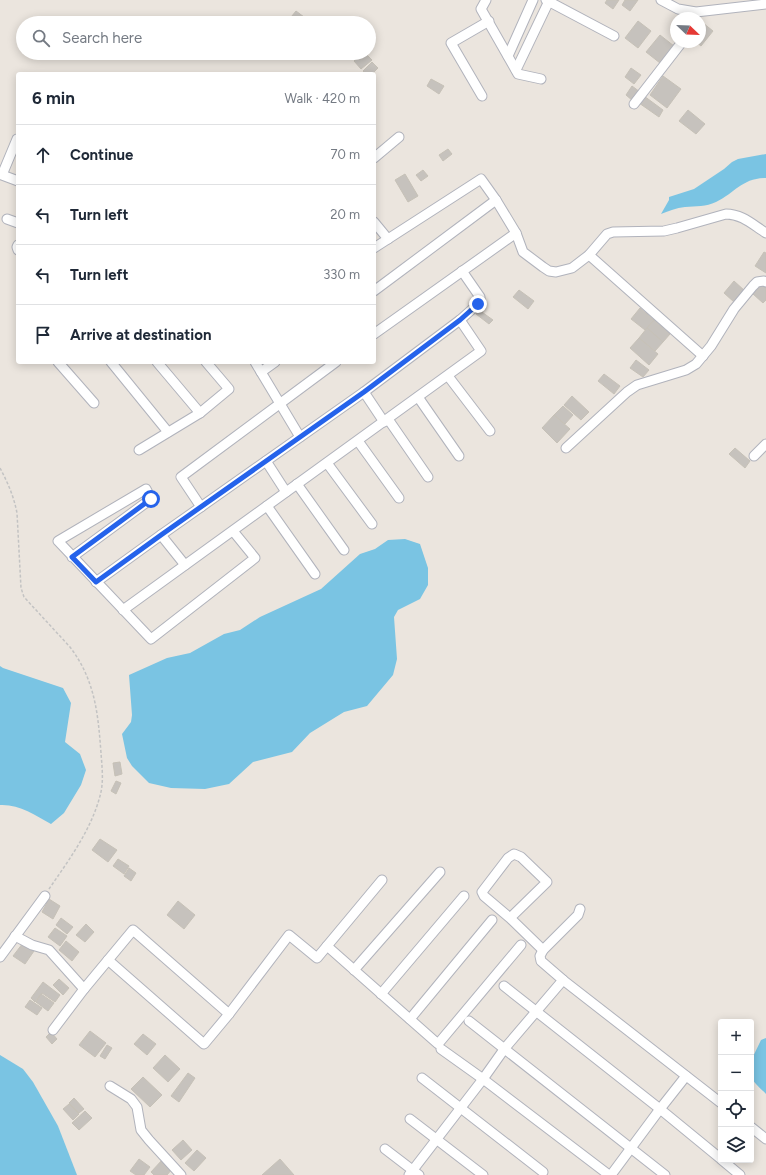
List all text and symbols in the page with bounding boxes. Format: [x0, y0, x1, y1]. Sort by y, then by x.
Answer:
north arrow [670, 12, 706, 48]
search box [16, 16, 376, 60]
icon: search [30, 27, 52, 49]
text: Search here [62, 29, 142, 47]
text: 6 min [32, 88, 75, 108]
text: Walk · 420 m [285, 91, 360, 106]
icon: ahead [32, 144, 54, 166]
text: Continue [70, 146, 133, 164]
text: 70 m [330, 147, 360, 162]
icon: left [32, 204, 54, 226]
text: Turn left [70, 206, 128, 224]
text: 20 m [330, 207, 360, 222]
icon: left [32, 264, 54, 286]
text: Turn left [70, 266, 128, 284]
text: 330 m [323, 267, 360, 282]
route end [469, 295, 487, 313]
icon: arrive [32, 324, 54, 346]
text: Arrive at destination [70, 326, 211, 344]
route start [142, 490, 160, 508]
map controls [718, 1019, 754, 1163]
button: + [718, 1019, 754, 1055]
button: − [718, 1055, 754, 1091]
button: locate [718, 1091, 754, 1127]
button: layers [718, 1127, 754, 1163]

